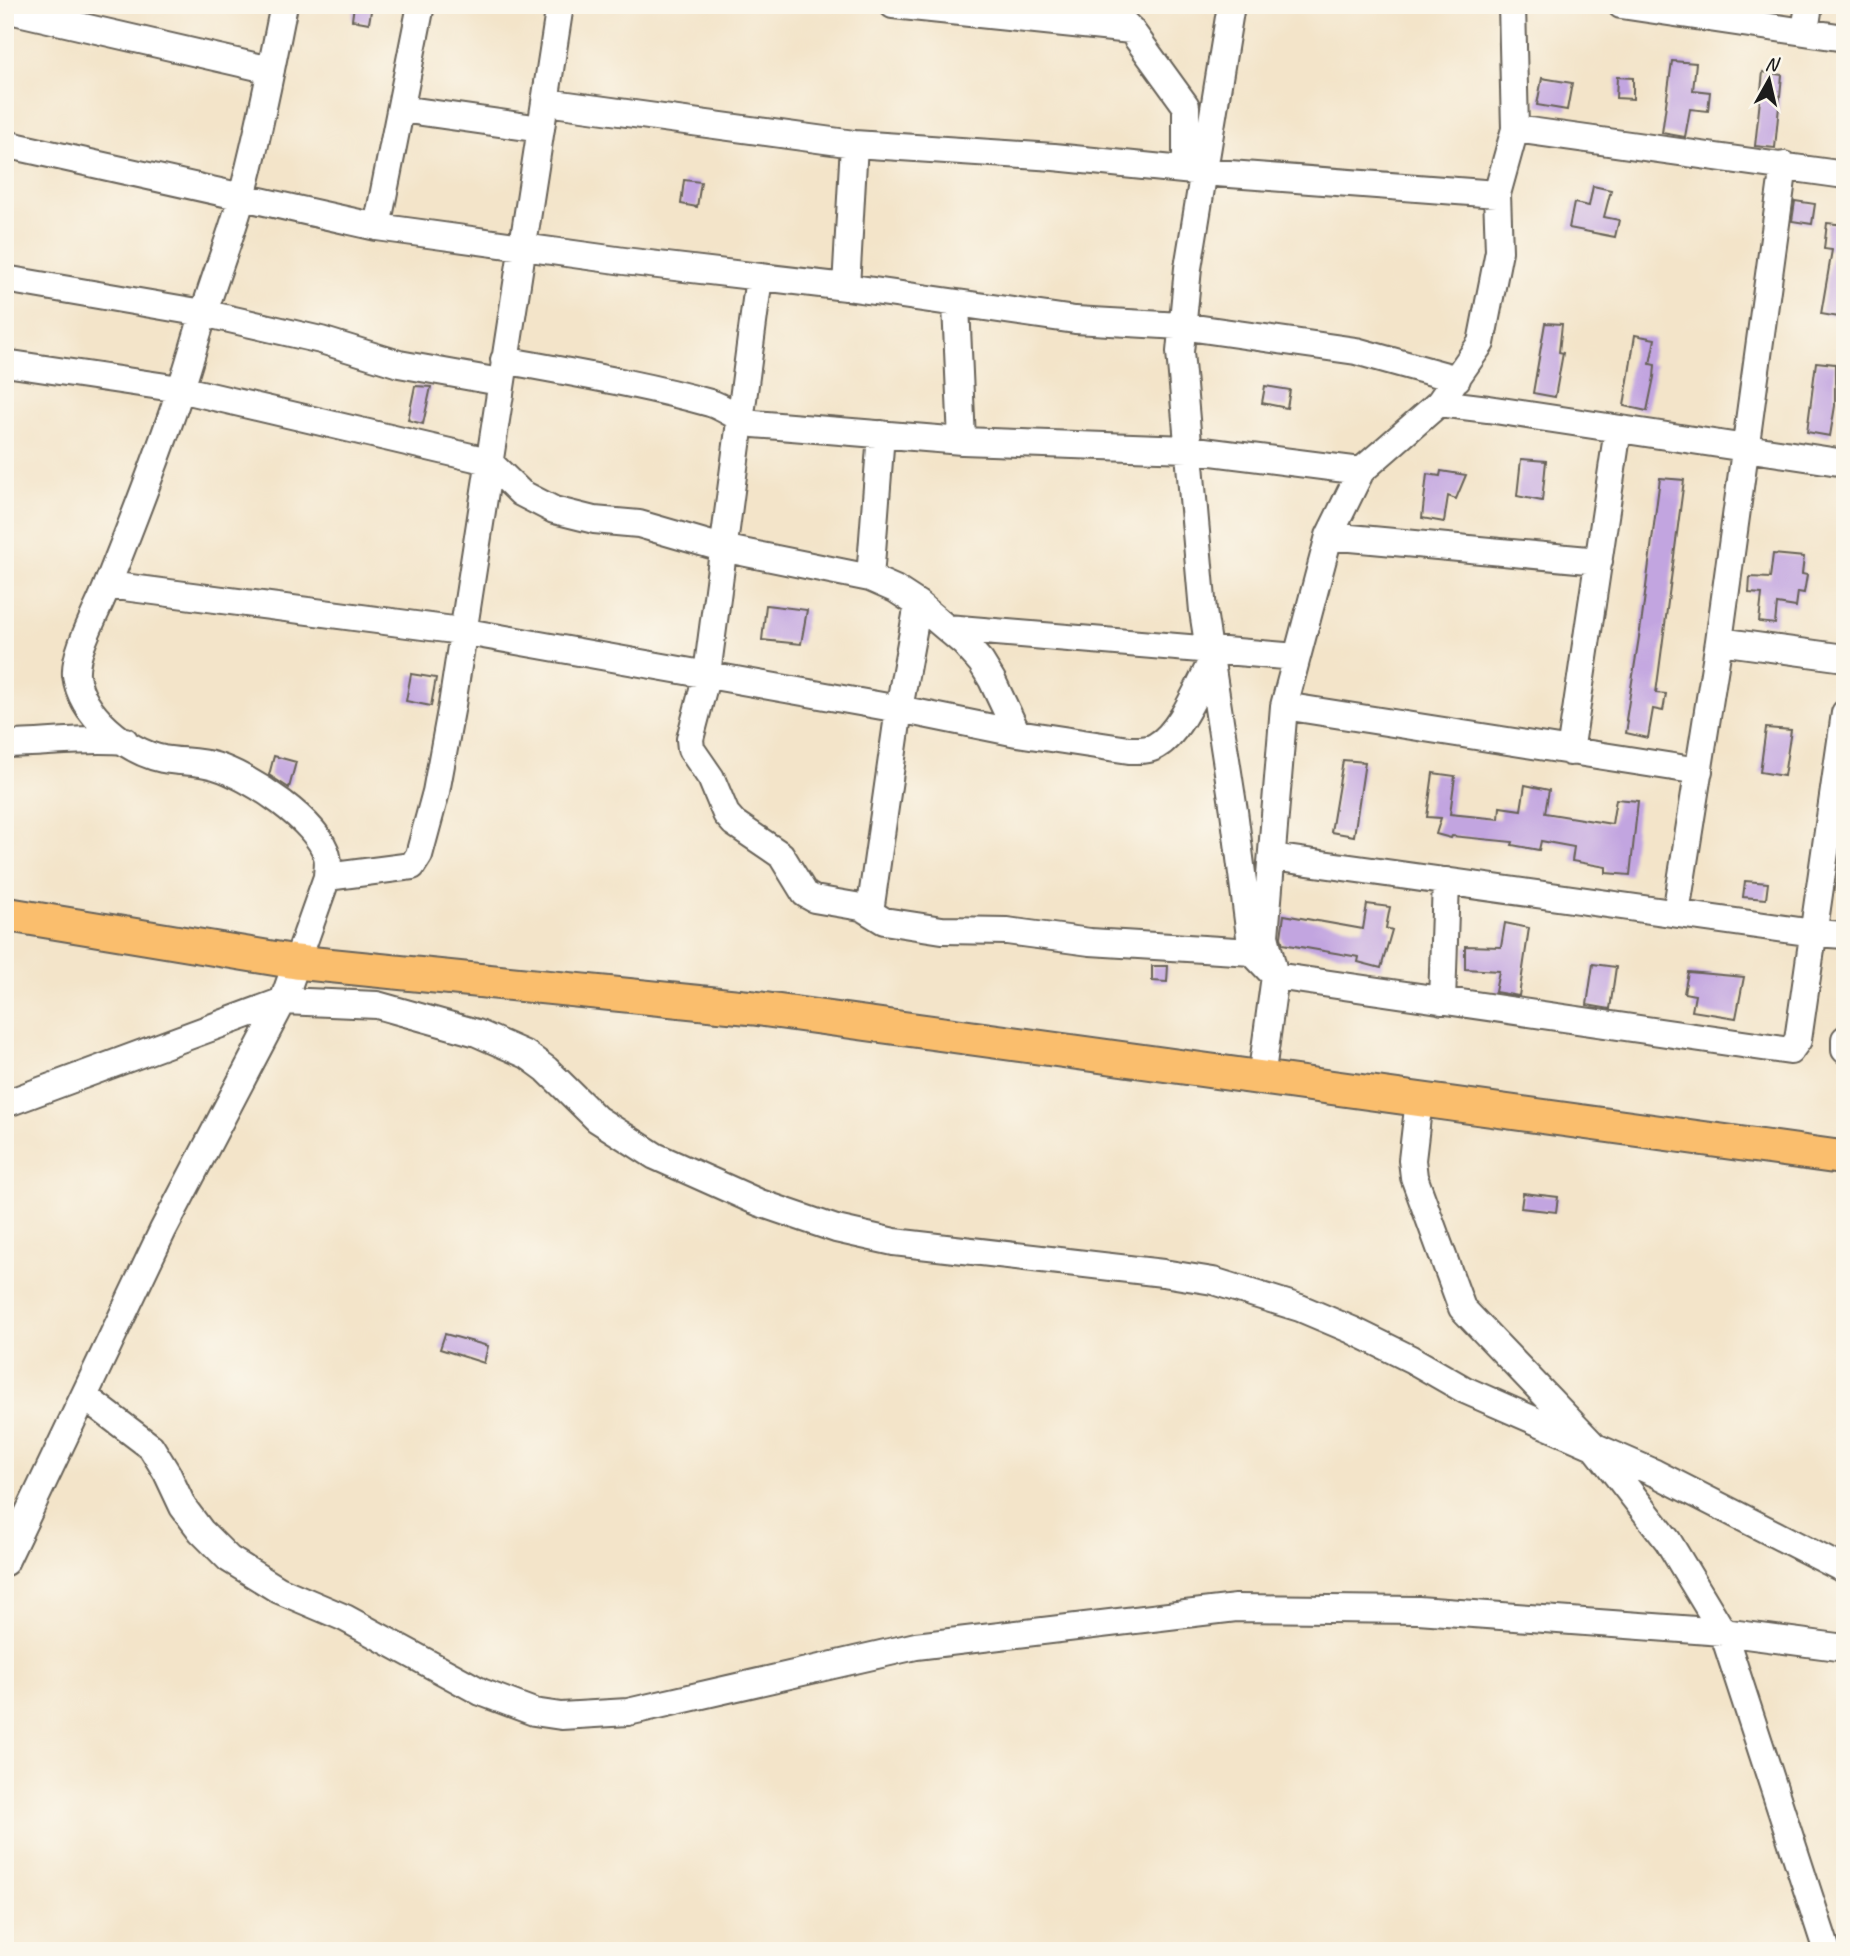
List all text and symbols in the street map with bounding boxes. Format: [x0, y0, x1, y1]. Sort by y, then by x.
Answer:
north arrow [1734, 46, 1804, 116]
text: N [1764, 51, 1782, 77]

